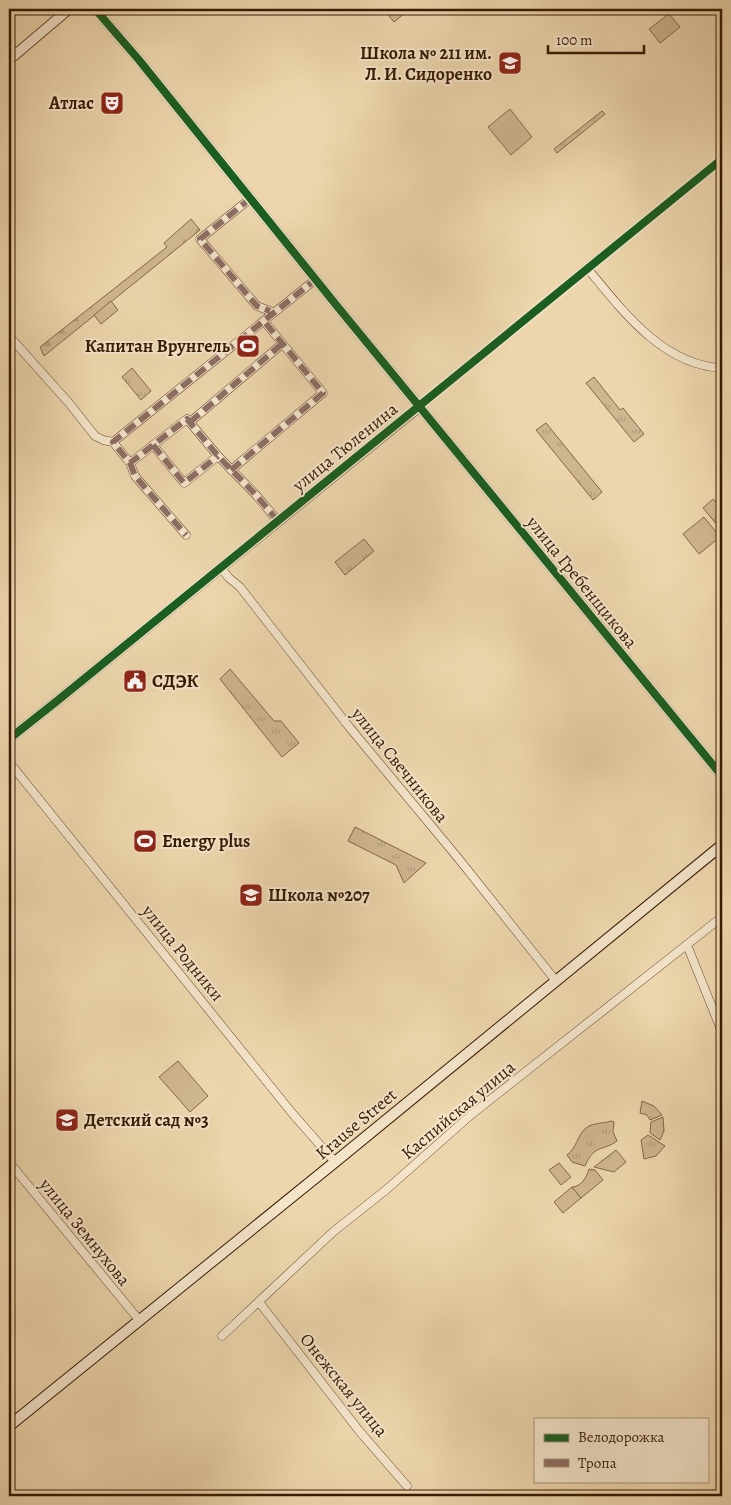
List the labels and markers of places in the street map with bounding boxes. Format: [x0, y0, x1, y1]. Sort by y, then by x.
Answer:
place label: Школа № 211 им. Л. И. Сидоренко [360, 41, 492, 86]
school or university icon: Школа № 211 им. Л. И. Сидоренко [497, 50, 523, 76]
theatre icon: Атлас [99, 90, 125, 116]
place label: Атлас [48, 91, 94, 115]
sports icon: Капитан Врунгель [235, 333, 261, 359]
place label: Капитан Врунгель [85, 334, 231, 358]
public building icon: СДЭК [122, 668, 148, 694]
place label: СДЭК [152, 669, 199, 693]
sports icon: Energy plus [132, 828, 158, 854]
place label: Energy plus [162, 829, 250, 853]
school or university icon: Школа №207 [238, 882, 264, 908]
place label: Школа №207 [268, 883, 370, 907]
school or university icon: Детский сад №3 [54, 1107, 80, 1133]
place label: Детский сад №3 [84, 1108, 209, 1132]

